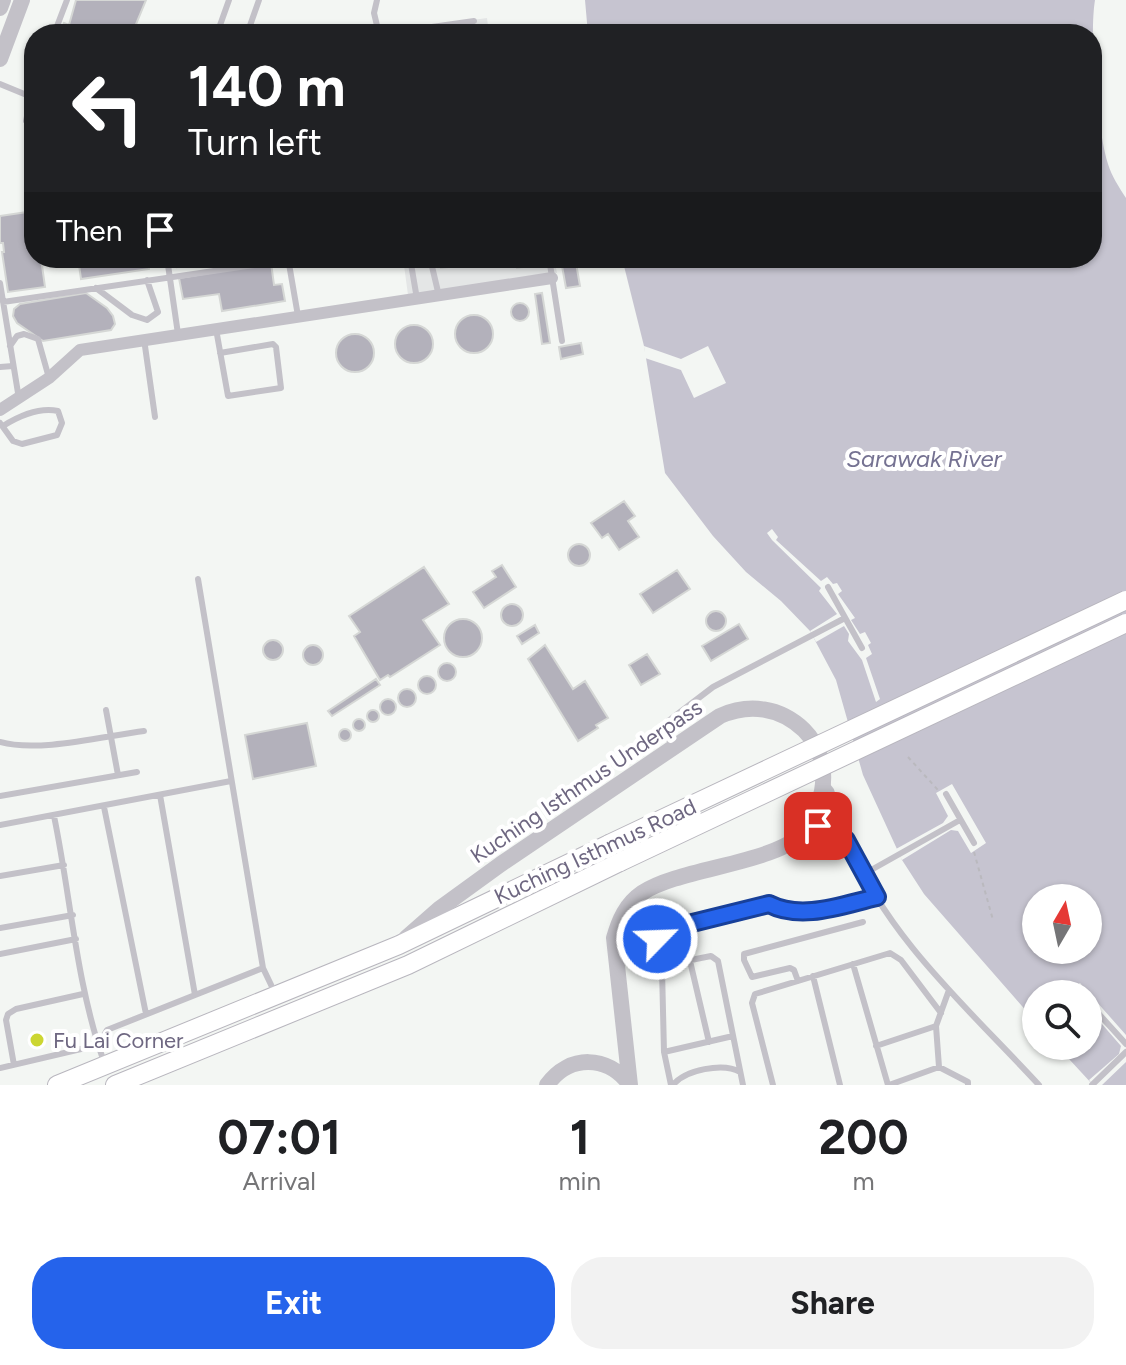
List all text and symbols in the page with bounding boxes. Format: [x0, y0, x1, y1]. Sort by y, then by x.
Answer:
text: 140 m [188, 53, 346, 120]
icon: left [56, 56, 160, 160]
text: Turn left [188, 121, 322, 164]
icon: arrive [138, 208, 182, 252]
text: Then [56, 212, 122, 249]
water label: Sarawak River [846, 444, 1003, 473]
street label: Kuching Isthmus Underpass [465, 694, 707, 869]
pin [784, 792, 852, 860]
street label: Kuching Isthmus Road [490, 793, 700, 910]
icon: arrive [796, 804, 840, 848]
north arrow [1022, 884, 1102, 964]
map controls [1022, 884, 1102, 1060]
position arrow [615, 897, 699, 981]
button: search [1022, 980, 1102, 1060]
place label: Fu Lai Corner [53, 1027, 184, 1054]
marker: Fu Lai Corner [28, 1031, 46, 1049]
text: 07:01 [217, 1108, 341, 1166]
text: 1 [570, 1108, 590, 1166]
text: 200 [819, 1108, 909, 1166]
text: Arrival [243, 1165, 316, 1197]
text: min [558, 1165, 601, 1197]
text: m [852, 1165, 875, 1197]
button: Exit [32, 1257, 555, 1349]
button: Share [571, 1257, 1094, 1349]

